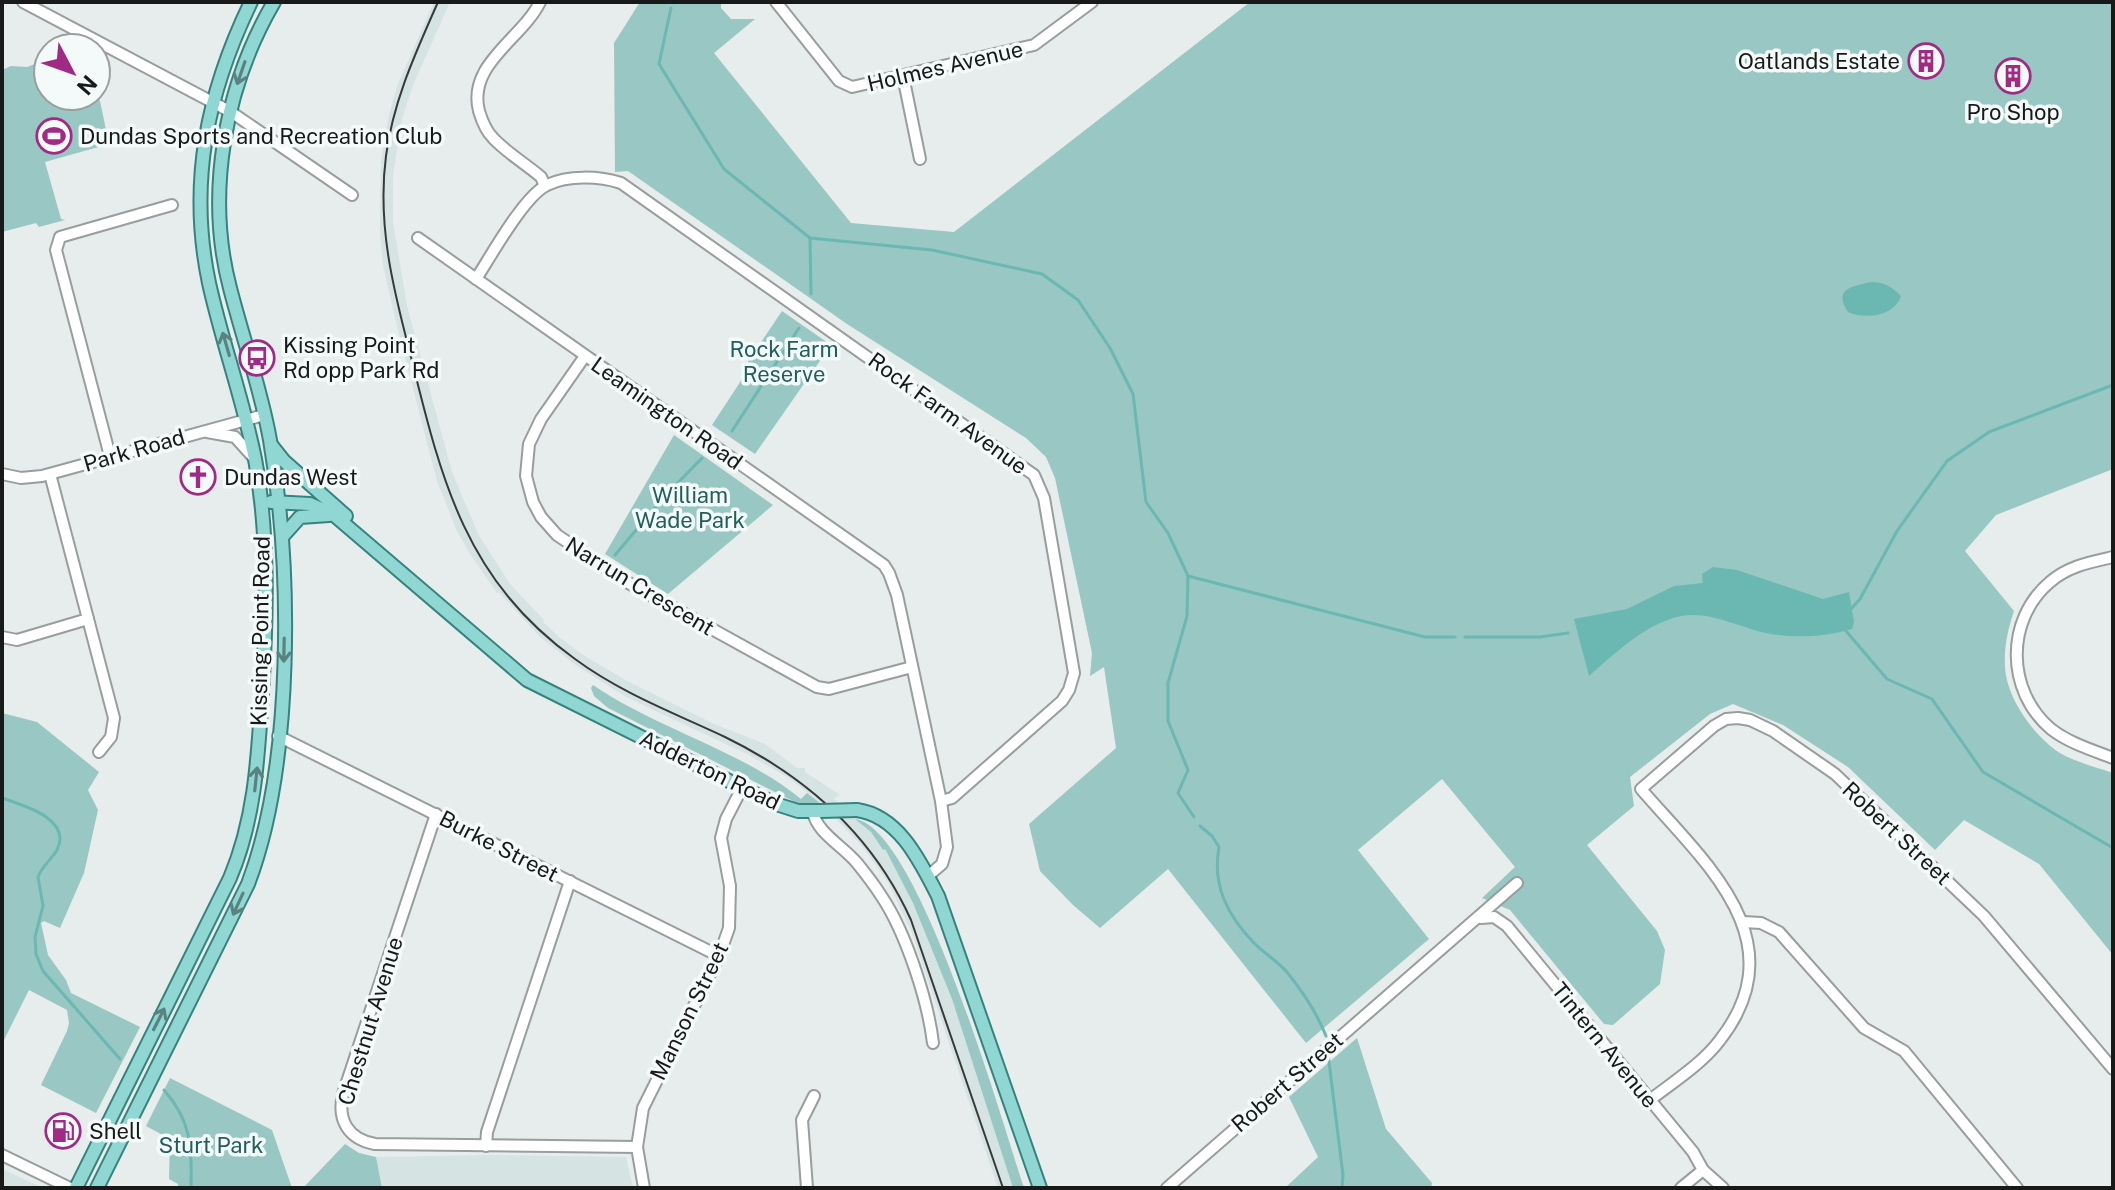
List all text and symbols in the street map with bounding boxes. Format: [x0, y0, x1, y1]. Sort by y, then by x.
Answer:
north arrow [32, 32, 112, 112]
street label: Holmes Avenue [865, 35, 1025, 97]
building icon: Oatlands Estate [1907, 42, 1945, 80]
place label: Oatlands Estate [1738, 48, 1900, 74]
building icon: Pro Shop [1994, 57, 2032, 95]
one-way arrow [233, 60, 248, 85]
text: N [72, 70, 103, 100]
place label: Pro Shop [1966, 99, 2060, 125]
sports icon: Dundas Sports and Recreation Club [35, 117, 73, 155]
place label: Dundas Sports and Recreation Club [80, 123, 442, 149]
one-way arrow [218, 331, 233, 357]
place label: Kissing Point Rd opp Park Rd [283, 332, 439, 383]
park label: Rock Farm Reserve [729, 336, 839, 387]
bus stop icon: Kissing Point Rd opp Park Rd [238, 339, 276, 377]
street label: Rock Farm Avenue [863, 347, 1033, 479]
street label: Leamington Road [586, 351, 748, 475]
street label: Park Road [80, 423, 188, 477]
church icon: Dundas West [179, 458, 217, 496]
place label: Dundas West [224, 464, 358, 490]
park label: William Wade Park [635, 482, 745, 533]
street label: Narrun Crescent [561, 531, 719, 641]
street label: Kissing Point Road [245, 536, 275, 726]
one-way arrow [276, 636, 291, 663]
street label: Adderton Road [635, 725, 785, 815]
one-way arrow [249, 767, 264, 793]
street label: Robert Street [1837, 776, 1957, 890]
street label: Burke Street [435, 805, 563, 887]
one-way arrow [230, 892, 245, 916]
street label: Chestnut Avenue [332, 934, 408, 1108]
street label: Manson Street [644, 938, 734, 1084]
street label: Tintern Avenue [1547, 977, 1663, 1113]
one-way arrow [152, 1007, 167, 1031]
street label: Robert Street [1226, 1027, 1348, 1137]
fuel station icon: Shell [44, 1112, 82, 1150]
place label: Shell [89, 1118, 142, 1144]
park label: Sturt Park [159, 1132, 263, 1158]

